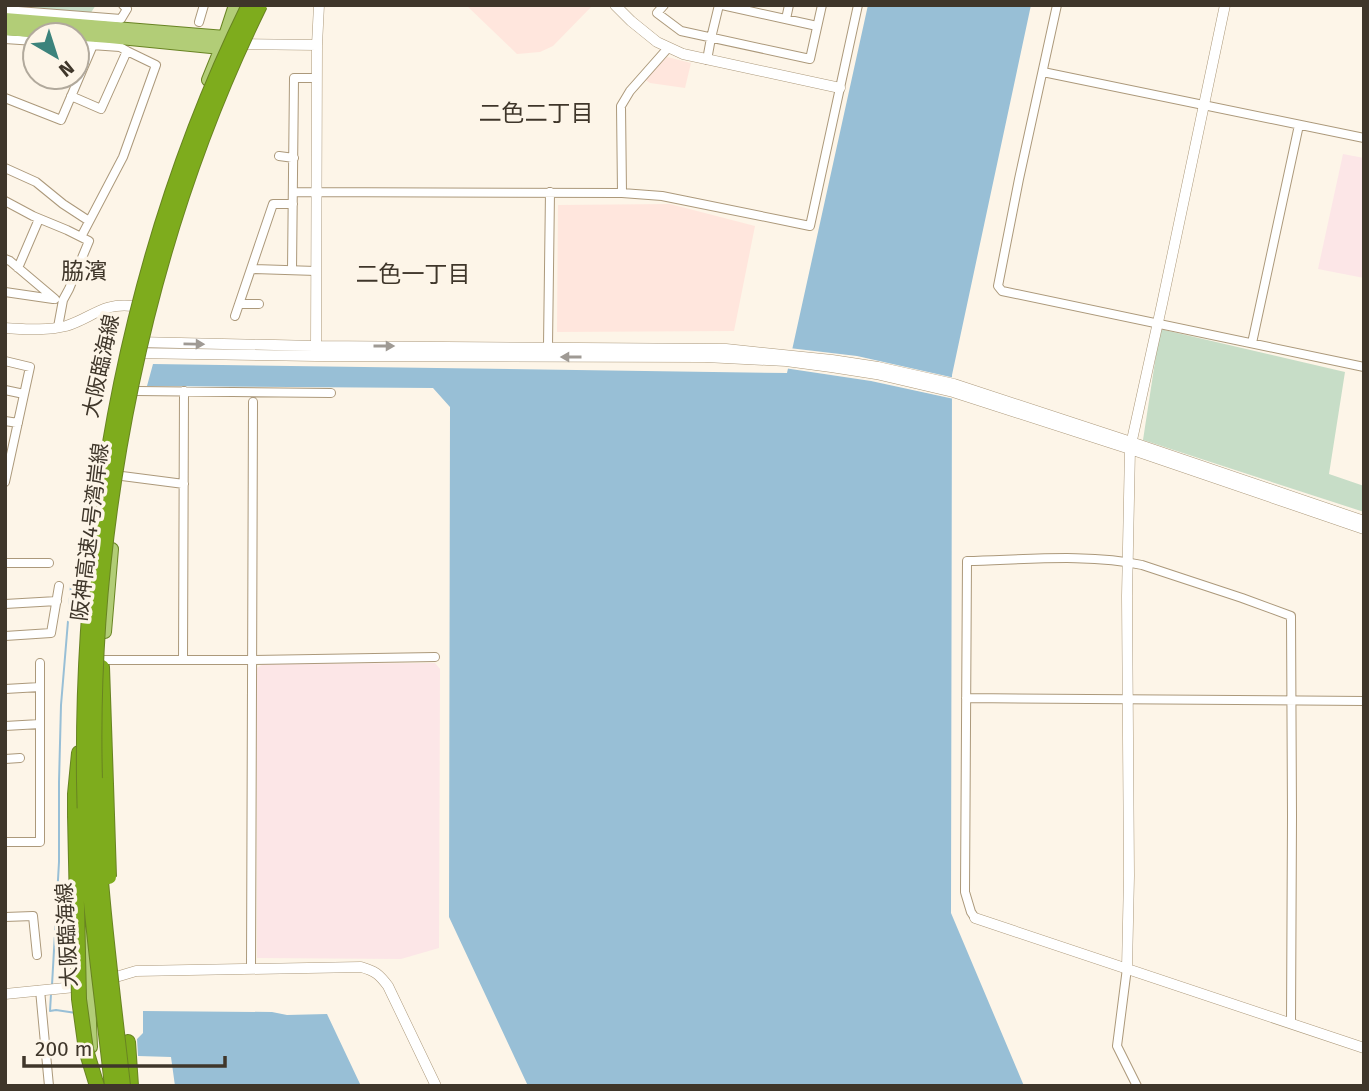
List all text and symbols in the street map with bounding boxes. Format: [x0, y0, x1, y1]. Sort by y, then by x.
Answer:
north arrow [21, 21, 91, 91]
text: N [54, 56, 79, 82]
district label: 二色二丁目 [479, 99, 594, 127]
district label: 脇濱 [61, 257, 107, 285]
district label: 二色一丁目 [356, 260, 471, 288]
street label: 大阪臨海線 [77, 312, 125, 420]
one-way arrow [183, 338, 205, 349]
one-way arrow [374, 340, 396, 352]
one-way arrow [560, 351, 582, 363]
street label: 阪神高速4号湾岸線 [66, 441, 114, 623]
street label: 大阪臨海線 [51, 882, 83, 988]
scale bar [24, 1024, 226, 1068]
text: 200 m [35, 1036, 92, 1062]

